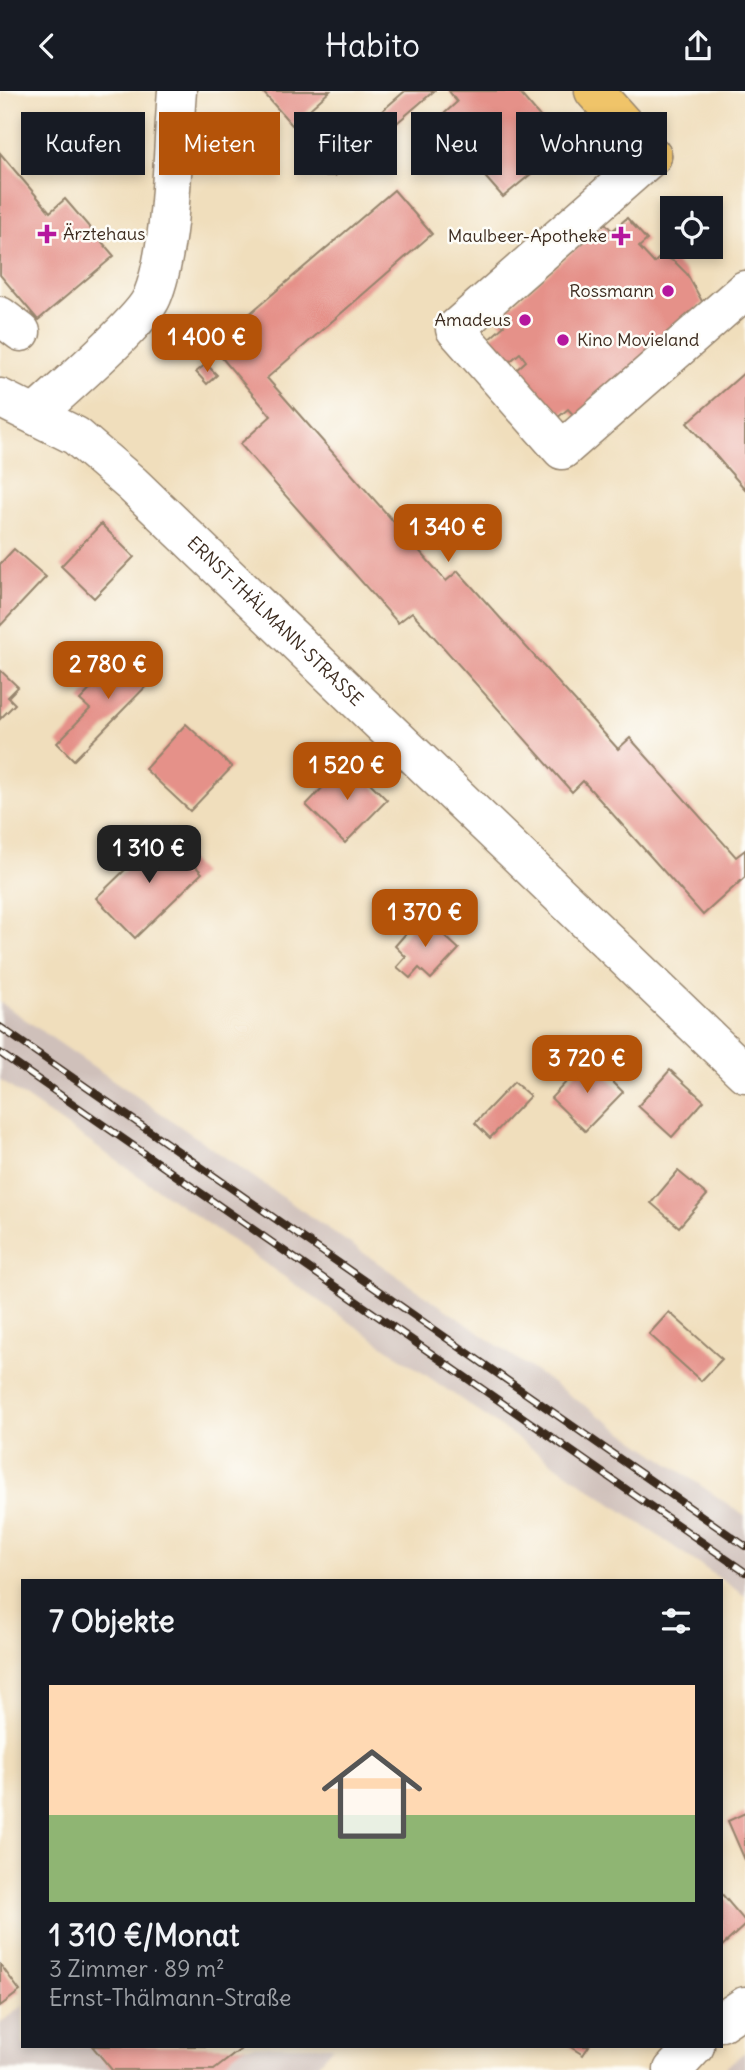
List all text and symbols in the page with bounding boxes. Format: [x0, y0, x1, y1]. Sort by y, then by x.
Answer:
text: Habito [325, 25, 420, 66]
icon: back [28, 27, 66, 65]
icon: share [679, 27, 717, 65]
chip: Kaufen [21, 112, 145, 175]
chip: Mieten [159, 112, 280, 175]
chip: Filter [294, 112, 397, 175]
chip: Neu [411, 112, 502, 175]
chip: Wohnung [516, 112, 667, 175]
map controls [660, 196, 723, 259]
button: locate [660, 196, 723, 259]
place label: Ärztehaus [63, 222, 145, 245]
marker: Ärztehaus [37, 224, 57, 244]
place label: Maulbeer-Apotheke [448, 224, 607, 247]
marker: Maulbeer-Apotheke [613, 228, 629, 244]
place label: Rossmann [569, 279, 654, 302]
marker: Rossmann [660, 283, 676, 299]
place label: Amadeus [435, 308, 511, 331]
marker: Amadeus [517, 312, 533, 328]
pin: 1 400 € [142, 315, 272, 374]
text: 1 400 € [168, 322, 246, 351]
place label: Kino Movieland [577, 328, 700, 351]
marker: Kino Movieland [555, 332, 571, 348]
pin: 1 340 € [383, 505, 513, 564]
text: 1 340 € [410, 512, 486, 541]
street label: ERNST-THÄLMANN-STRASSE [183, 531, 368, 711]
pin: 2 780 € [43, 641, 173, 701]
text: 2 780 € [69, 649, 147, 678]
pin: 1 520 € [282, 743, 412, 802]
text: 1 520 € [309, 750, 385, 779]
pin: 1 310 € [84, 825, 214, 885]
text: 1 310 € [113, 833, 185, 862]
pin: 1 370 € [360, 889, 490, 949]
text: 1 370 € [388, 897, 462, 926]
pin: 3 720 € [522, 1035, 652, 1095]
text: 3 720 € [548, 1043, 626, 1072]
text: 7 Objekte [49, 1602, 175, 1640]
icon: filters [657, 1602, 695, 1640]
icon: home [309, 1731, 435, 1857]
text: 1 310 €/Monat [49, 1916, 239, 1954]
text: 3 Zimmer · 89 m² [49, 1954, 225, 1983]
text: Ernst-Thälmann-Straße [49, 1983, 291, 2012]

